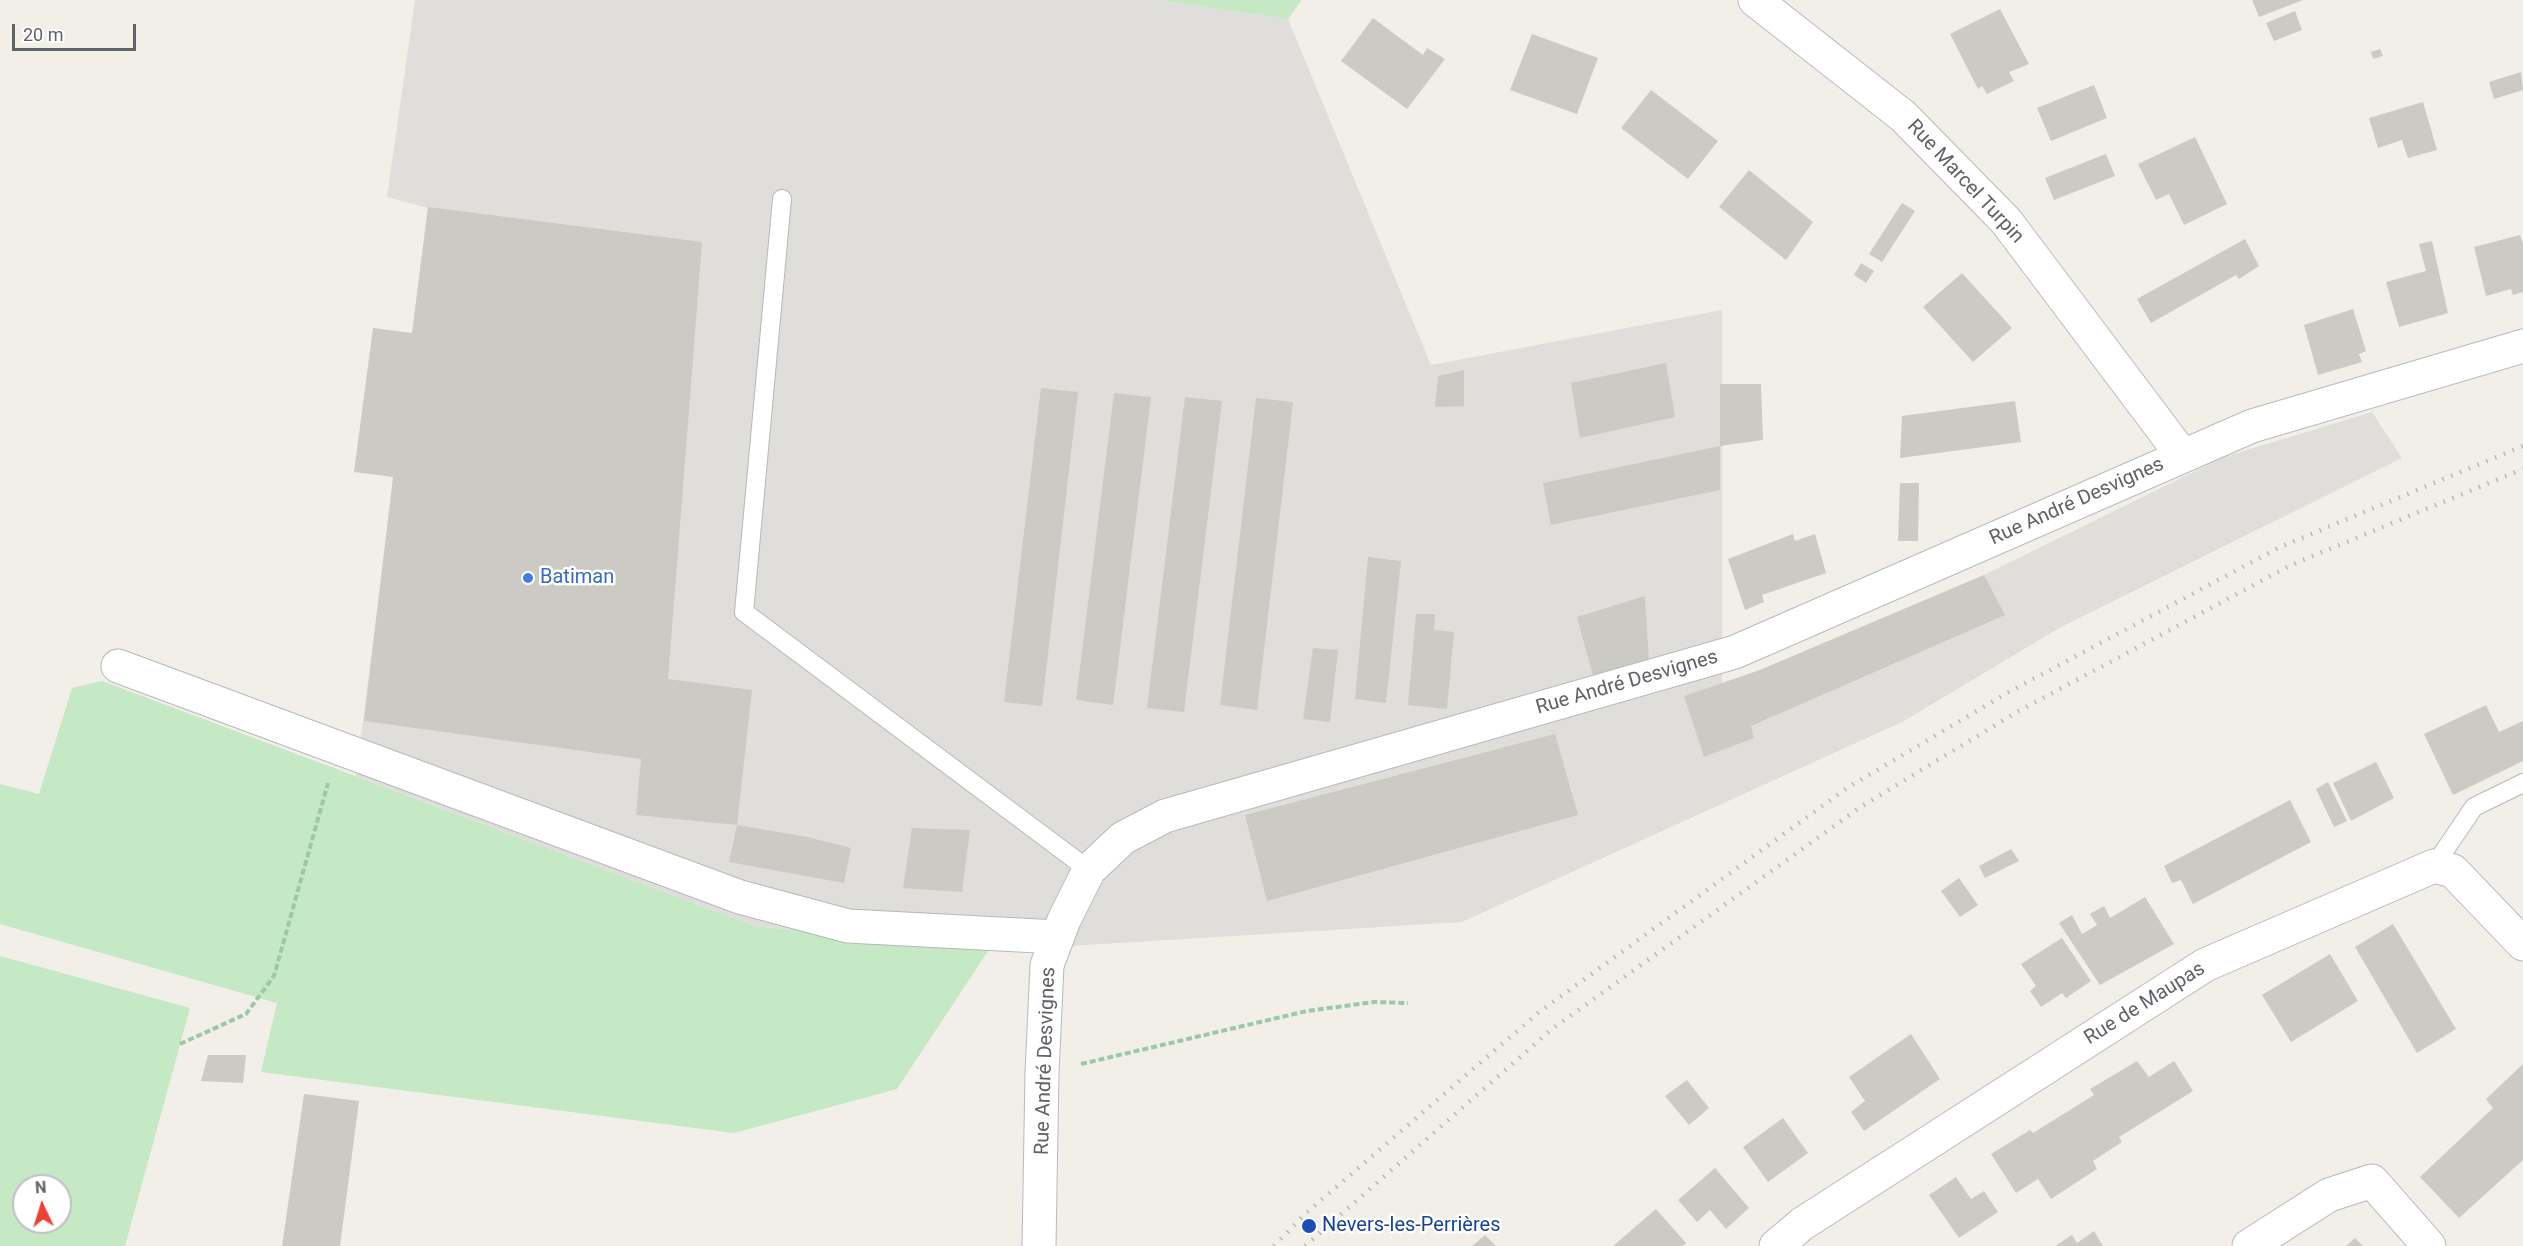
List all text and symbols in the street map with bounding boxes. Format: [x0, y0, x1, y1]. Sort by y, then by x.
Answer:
scale bar [15, 12, 140, 50]
text: 20 m [23, 24, 63, 45]
street label: Rue Marcel Turpin [1901, 115, 2029, 249]
street label: Rue André Desvignes [1986, 453, 2168, 551]
place label: Batiman [540, 566, 614, 590]
marker: Batiman [521, 571, 535, 585]
street label: Rue André Desvignes [1533, 646, 1721, 720]
street label: Rue de Maupas [2080, 957, 2210, 1051]
street label: Rue André Desvignes [1031, 967, 1061, 1155]
north arrow [12, 1174, 72, 1234]
text: N [35, 1178, 47, 1197]
place label: Nevers-les-Perrières [1322, 1214, 1500, 1238]
marker: Nevers-les-Perrières [1300, 1217, 1318, 1235]

